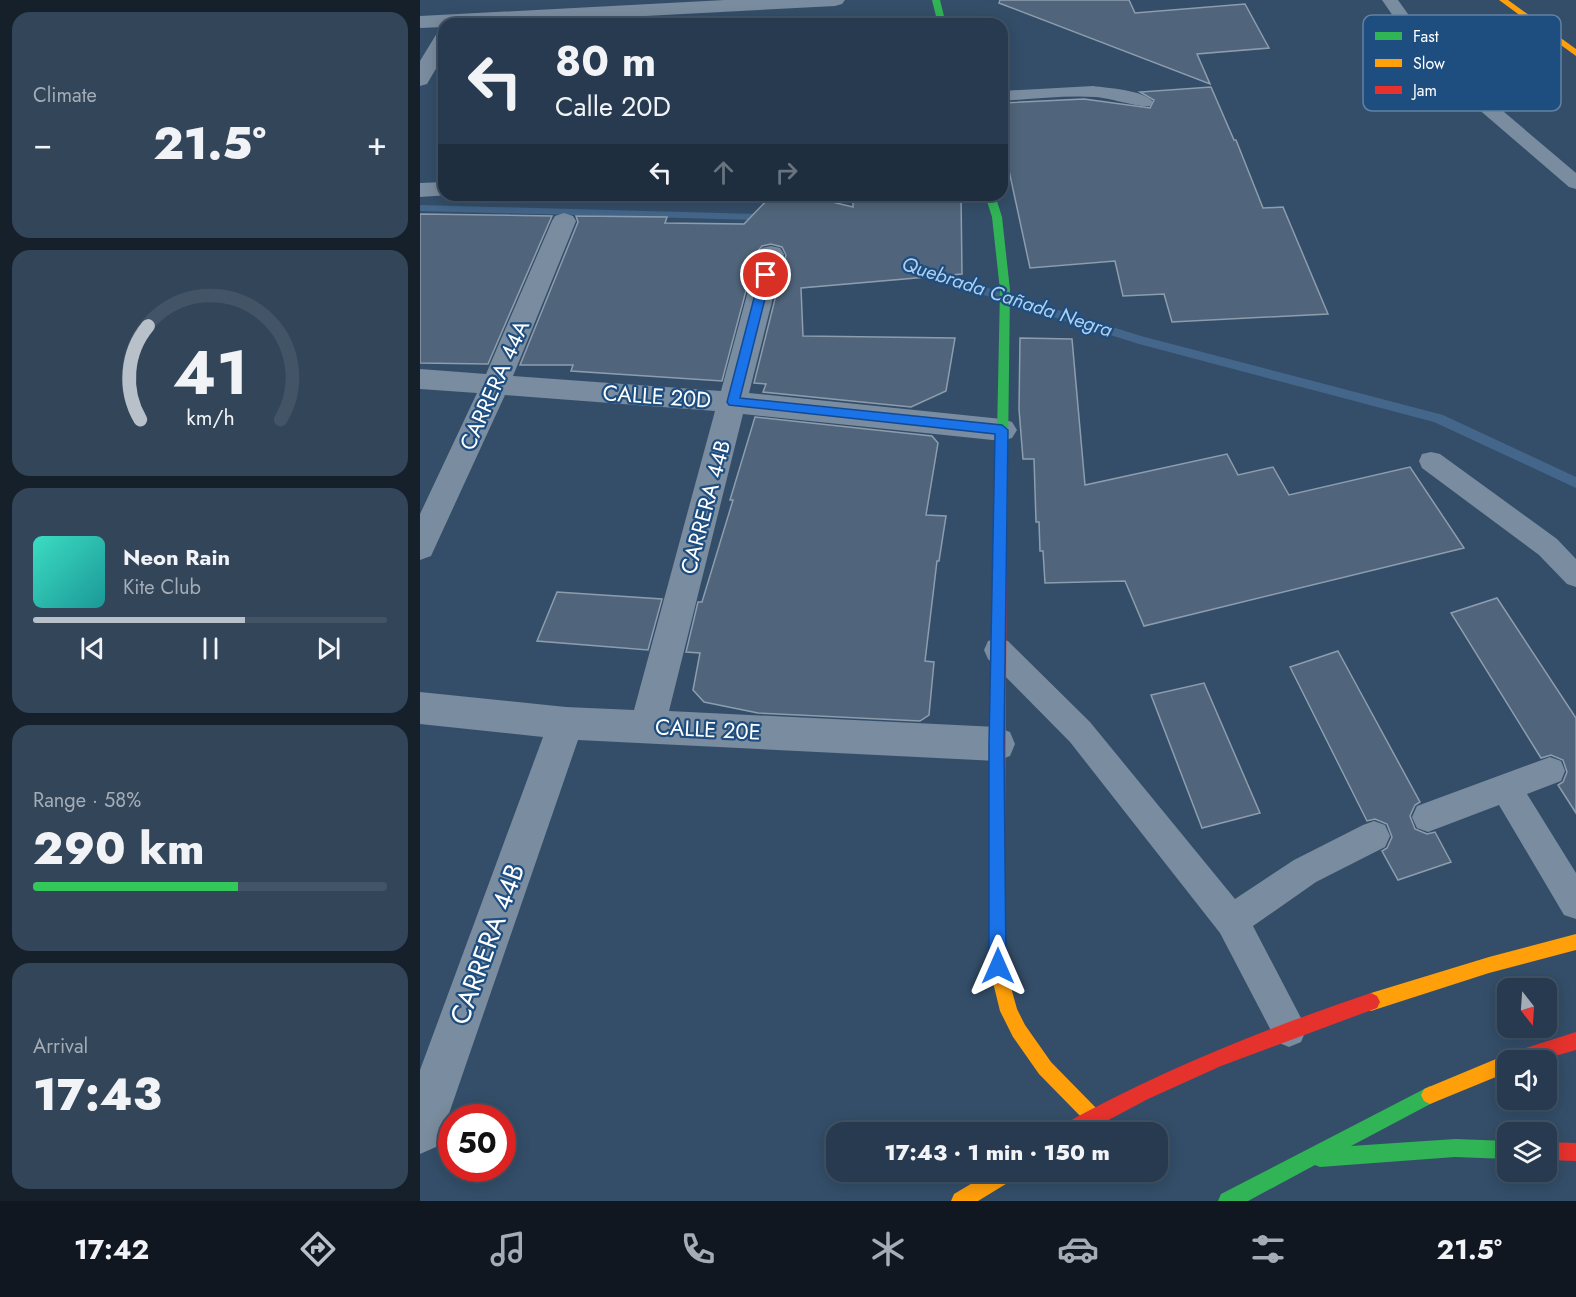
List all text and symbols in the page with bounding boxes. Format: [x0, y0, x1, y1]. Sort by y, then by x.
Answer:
legend [1363, 15, 1561, 111]
text: Fast [1413, 25, 1439, 48]
text: 80 m [555, 31, 656, 92]
icon: left [456, 42, 534, 120]
text: Slow [1413, 52, 1445, 75]
text: Jam [1411, 79, 1437, 102]
text: Climate [33, 81, 97, 110]
text: Calle 20D [555, 87, 671, 126]
text: 21.5° [153, 111, 266, 176]
text: − [33, 120, 52, 167]
text: + [367, 120, 387, 167]
icon: left [644, 156, 677, 189]
icon: ahead [707, 156, 740, 189]
icon: right [770, 156, 803, 189]
pin [740, 249, 791, 300]
water label: Quebrada Cañada Negra [898, 249, 1116, 345]
icon: arrive [749, 258, 782, 291]
street label: CARRERA 44A [451, 314, 537, 455]
text: 41 [172, 327, 248, 417]
street label: CALLE 20D [602, 376, 712, 416]
text: km/h [186, 402, 234, 433]
street label: CARRERA 44B [672, 437, 738, 577]
text: Neon Rain [123, 541, 230, 573]
text: Kite Club [123, 573, 201, 602]
icon: previous [76, 632, 109, 665]
icon: pause [194, 632, 227, 665]
icon: next [312, 632, 345, 665]
street label: CALLE 20E [654, 710, 762, 748]
text: Range · 58% [33, 786, 141, 815]
text: 290 km [33, 816, 204, 881]
street label: CARRERA 44B [440, 858, 534, 1030]
position arrow [966, 934, 1030, 998]
north arrow [1497, 978, 1557, 1038]
map controls [1497, 978, 1557, 1182]
text: Arrival [33, 1032, 88, 1061]
button: sound [1497, 1050, 1557, 1110]
text: 17:43 [33, 1062, 162, 1127]
speed limit sign: 50 [438, 1104, 516, 1182]
button: layers [1497, 1122, 1557, 1182]
text: 17:43 · 1 min · 150 m [884, 1136, 1110, 1168]
icon: directions [297, 1228, 339, 1270]
icon: music [487, 1228, 529, 1270]
icon: phone [677, 1228, 719, 1270]
icon: climate [867, 1228, 909, 1270]
icon: car [1057, 1228, 1099, 1270]
icon: filters [1247, 1228, 1289, 1270]
text: 17:42 [74, 1230, 149, 1269]
text: 21.5° [1436, 1230, 1502, 1269]

